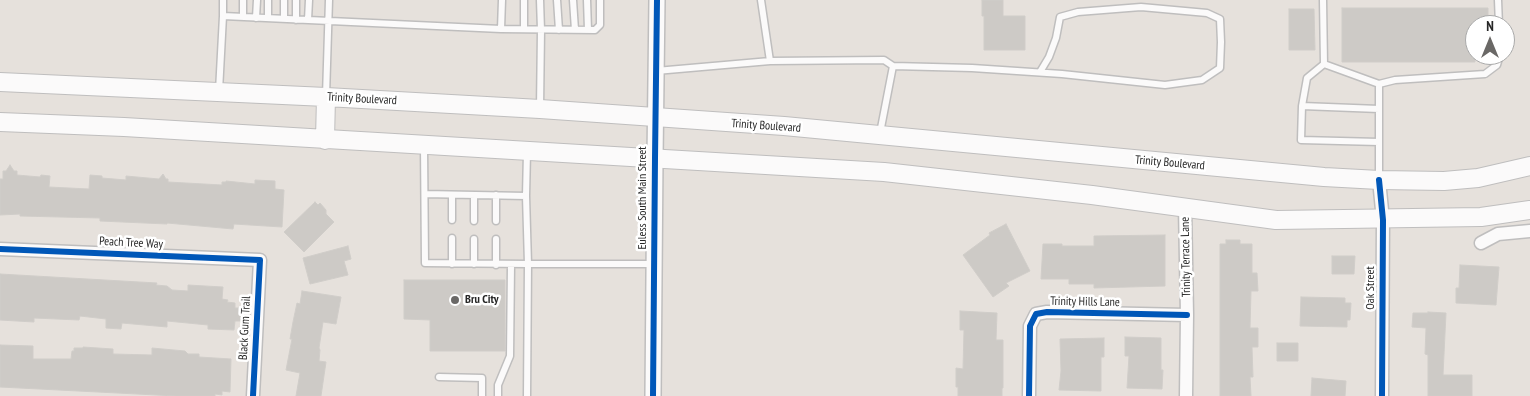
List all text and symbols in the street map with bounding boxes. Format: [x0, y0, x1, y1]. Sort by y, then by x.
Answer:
north arrow [1465, 15, 1515, 65]
text: N [1486, 17, 1494, 35]
street label: Trinity Boulevard [327, 90, 397, 108]
street label: Trinity Boulevard [731, 116, 801, 136]
street label: Euless South Main Street [636, 146, 650, 250]
street label: Trinity Boulevard [1135, 153, 1205, 173]
street label: Trinity Terrace Lane [1178, 217, 1194, 297]
street label: Peach Tree Way [99, 234, 163, 252]
street label: Oak Street [1364, 266, 1378, 310]
place label: Bru City [465, 293, 498, 307]
marker: Bru City [449, 294, 461, 306]
street label: Trinity Hills Lane [1050, 294, 1120, 310]
street label: Black Gum Trail [236, 296, 254, 360]

